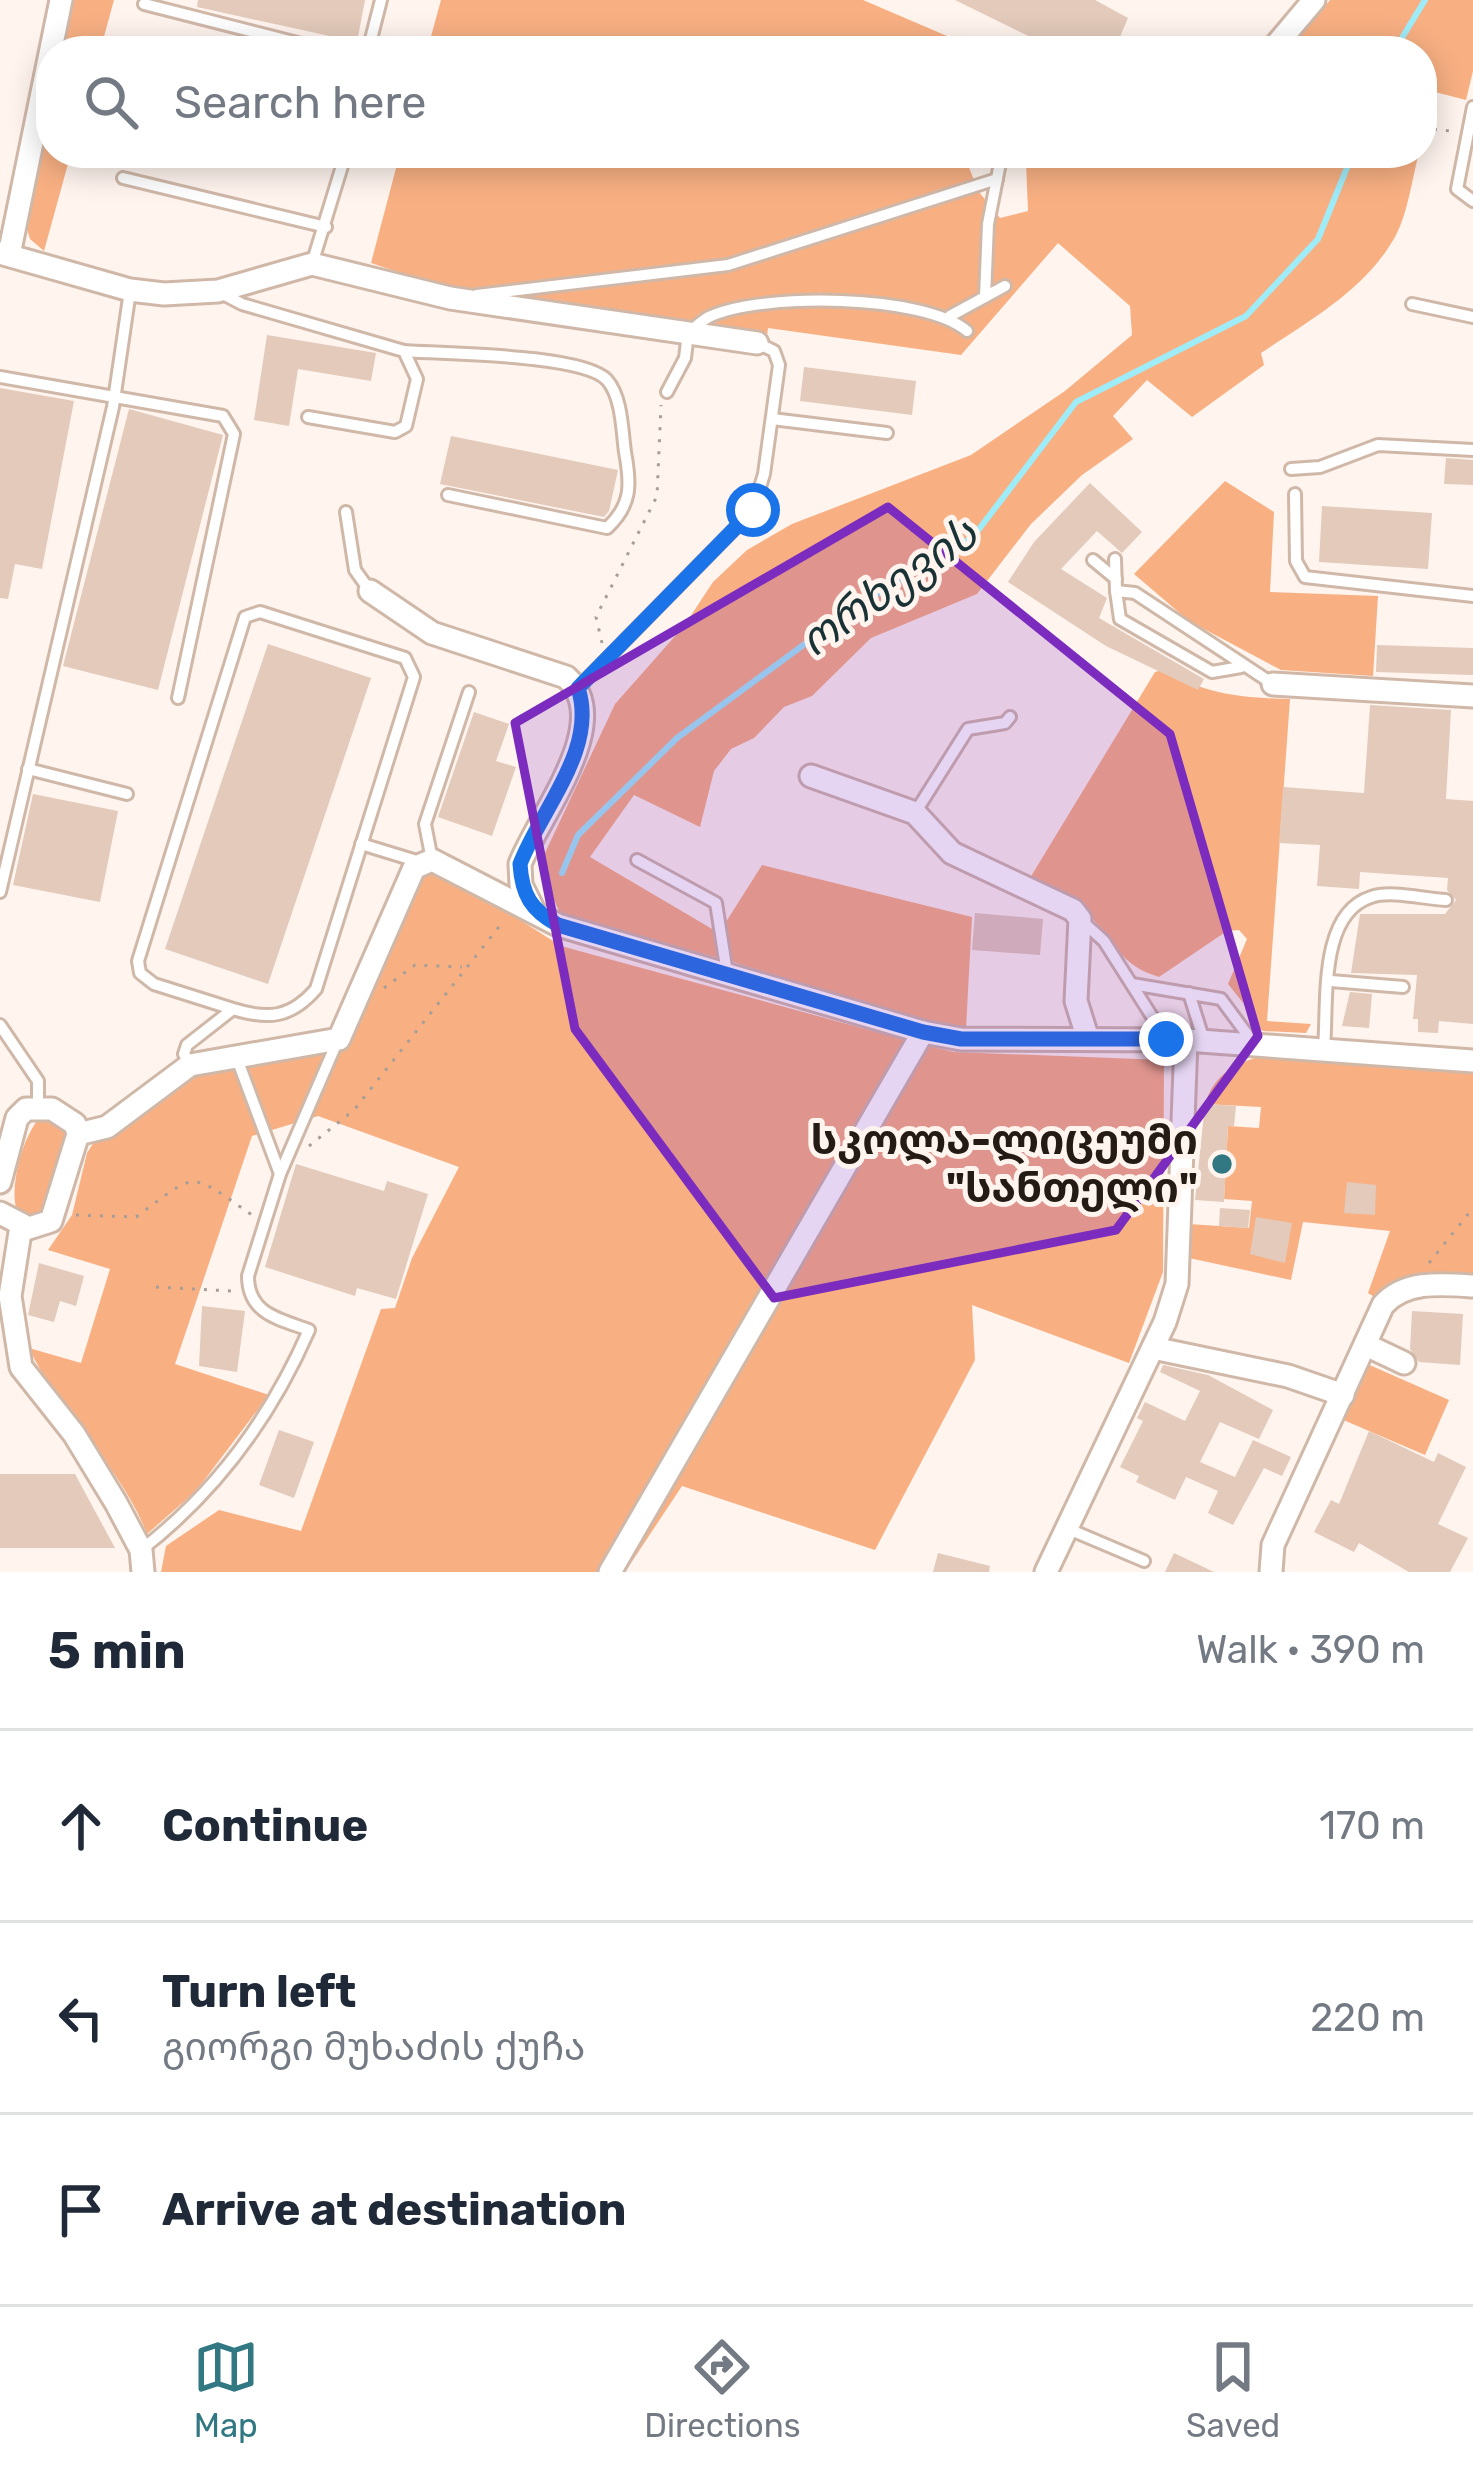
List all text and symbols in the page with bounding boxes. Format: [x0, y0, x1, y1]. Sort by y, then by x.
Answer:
search box [36, 36, 1437, 168]
icon: search [78, 69, 144, 135]
text: Search here [174, 76, 426, 129]
route start [726, 483, 780, 537]
water label: ორხევის [789, 506, 988, 668]
route end [1139, 1012, 1193, 1066]
place label: სკოლა-ლიცეუმი "სანთელი" [811, 1115, 1198, 1213]
marker: სკოლა-ლიცეუმი "სანთელი" [1209, 1151, 1235, 1177]
text: 5 min [48, 1620, 186, 1681]
text: Walk · 390 m [1196, 1627, 1425, 1673]
icon: ahead [48, 1793, 114, 1859]
text: Continue [162, 1799, 368, 1852]
text: 170 m [1319, 1803, 1425, 1849]
text: Turn left [162, 1965, 356, 2018]
icon: left [48, 1985, 114, 2051]
text: 220 m [1310, 1995, 1425, 2041]
text: გიორგი მუხაძის ქუჩა [162, 2024, 586, 2070]
icon: arrive [48, 2177, 114, 2243]
text: Arrive at destination [162, 2183, 627, 2236]
tab: Map [193, 2334, 259, 2445]
tab: Directions [644, 2334, 801, 2445]
tab: Saved [1186, 2334, 1280, 2445]

